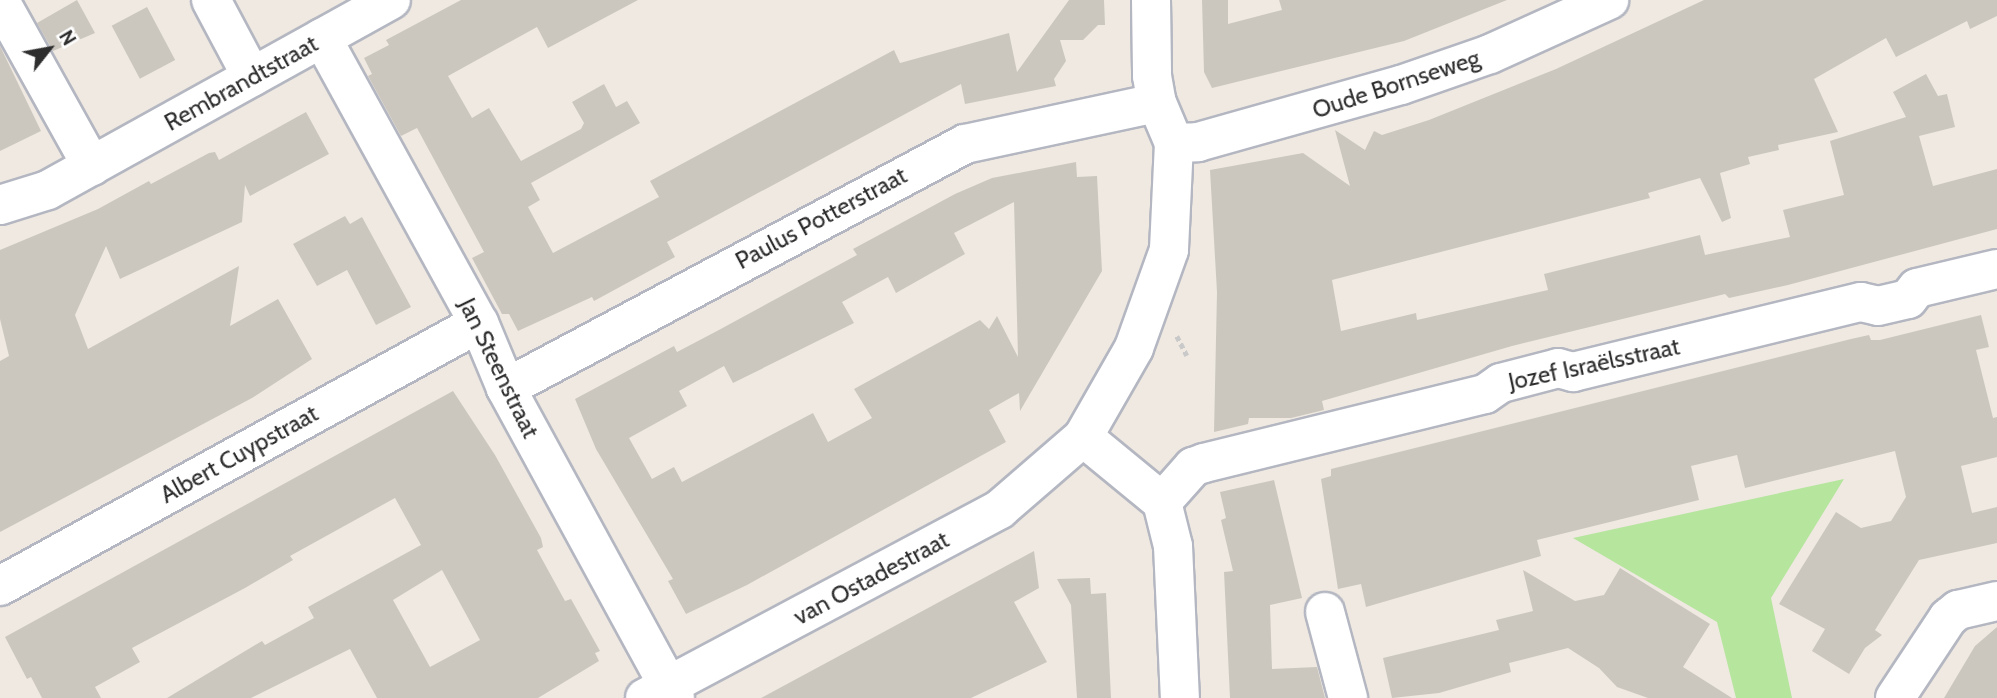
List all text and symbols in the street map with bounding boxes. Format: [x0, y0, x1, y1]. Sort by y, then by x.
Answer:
north arrow [14, 14, 84, 84]
text: N [54, 26, 81, 50]
street label: Rembrandtstraat [159, 29, 323, 137]
street label: Oude Bornseweg [1309, 43, 1483, 125]
street label: Paulus Potterstraat [730, 161, 912, 275]
street label: Jan Steenstraat [453, 293, 545, 443]
street label: Jozef Israëlsstraat [1506, 332, 1682, 396]
street label: Albert Cuypstraat [155, 399, 323, 509]
street label: van Ostadestraat [788, 525, 954, 631]

